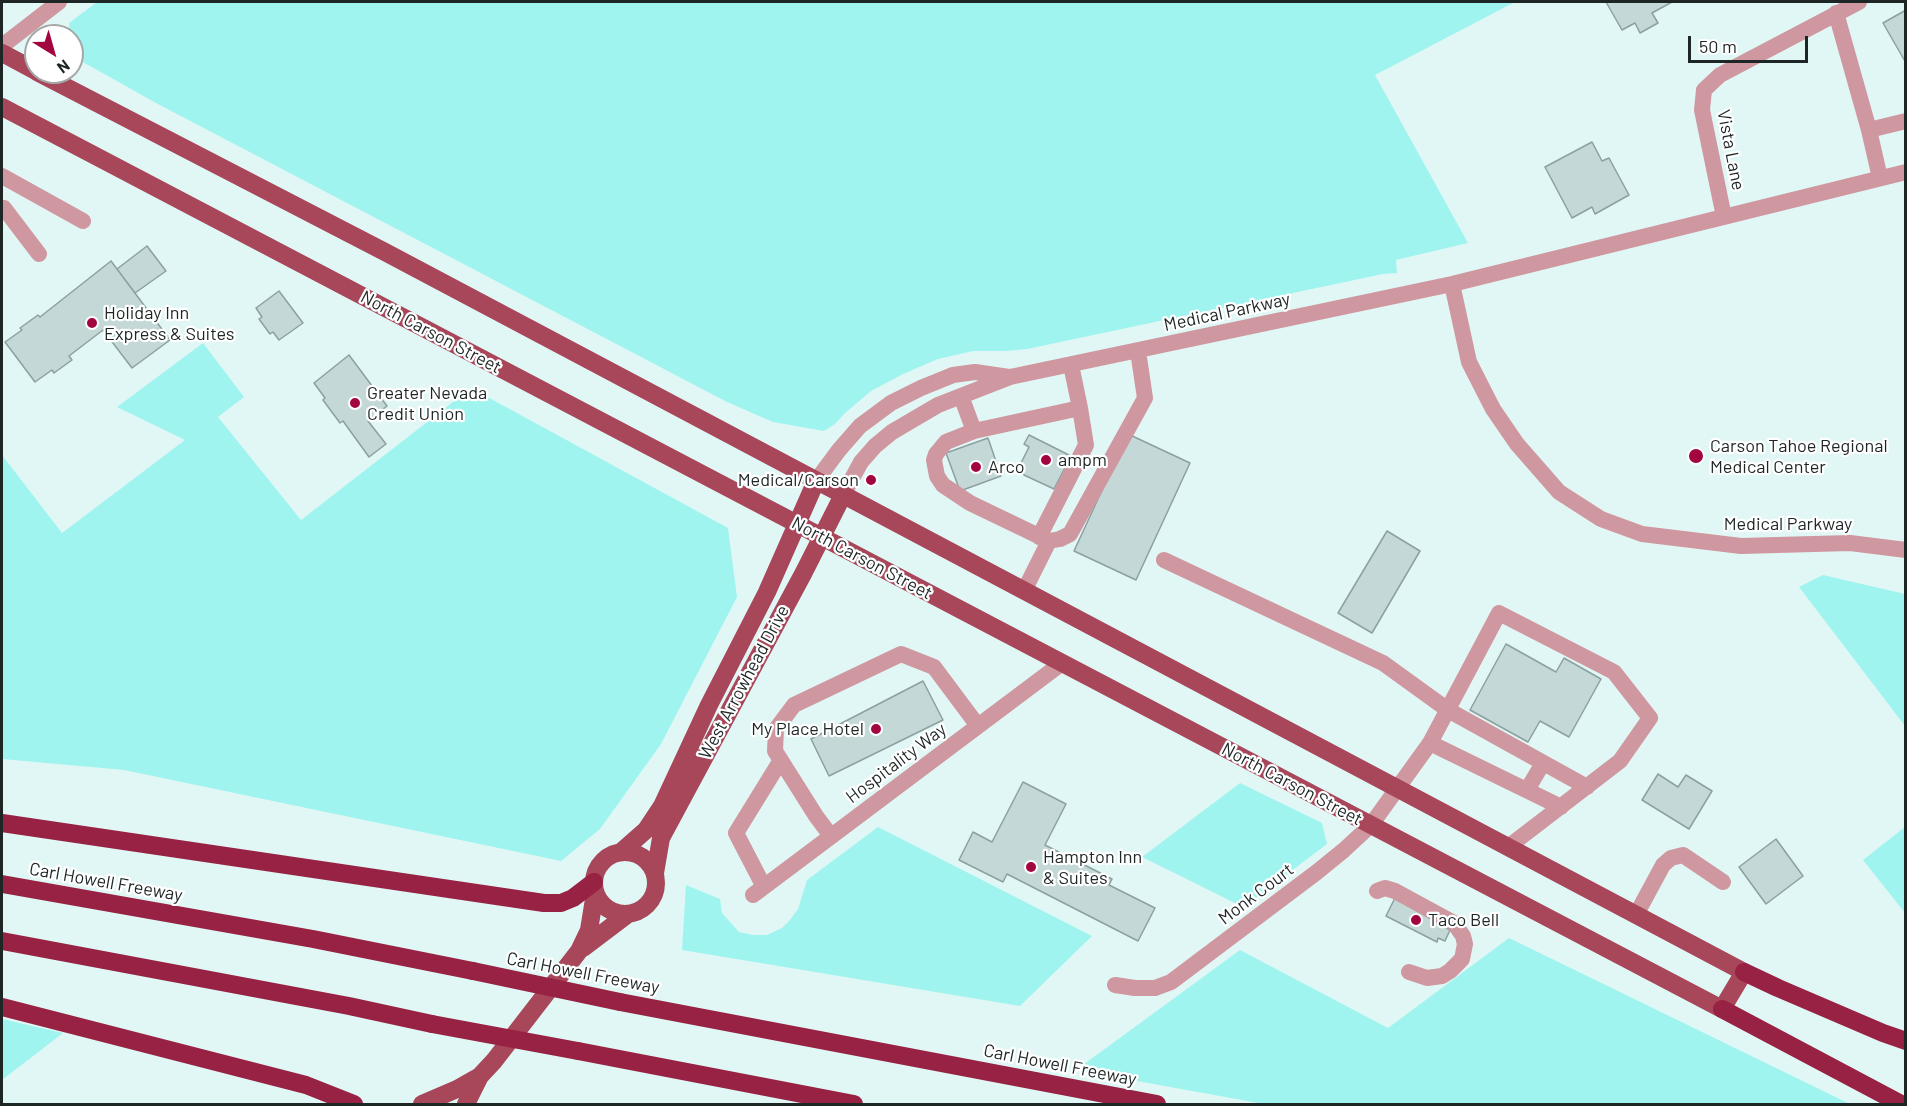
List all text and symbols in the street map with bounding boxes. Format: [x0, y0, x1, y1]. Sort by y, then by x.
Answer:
north arrow [24, 24, 84, 84]
scale bar [1691, 24, 1811, 62]
text: 50 m [1699, 35, 1737, 57]
text: N [54, 56, 74, 78]
street label: Vista Lane [1713, 108, 1749, 192]
street label: North Carson Street [357, 286, 505, 378]
street label: Medical Parkway [1162, 288, 1292, 336]
place label: Holiday Inn Express & Suites [104, 302, 235, 344]
marker: Holiday Inn Express & Suites [85, 316, 99, 330]
place label: Greater Nevada Credit Union [367, 382, 487, 424]
marker: Greater Nevada Credit Union [348, 396, 362, 410]
place label: Carson Tahoe Regional Medical Center [1710, 435, 1888, 478]
marker: Carson Tahoe Regional Medical Center [1687, 447, 1705, 465]
place label: ampm [1058, 449, 1107, 471]
marker: ampm [1039, 453, 1053, 467]
place label: Arco [988, 456, 1025, 478]
marker: Arco [969, 460, 983, 474]
place label: Medical/Carson [738, 469, 859, 491]
marker: Medical/Carson [864, 473, 878, 487]
street label: North Carson Street [788, 512, 936, 604]
street label: Medical Parkway [1724, 513, 1852, 535]
street label: West Arrowhead Drive [694, 601, 794, 763]
place label: My Place Hotel [751, 718, 864, 740]
street label: Hospitality Way [842, 718, 950, 808]
marker: My Place Hotel [869, 722, 883, 736]
street label: North Carson Street [1218, 738, 1366, 830]
place label: Hampton Inn & Suites [1043, 846, 1142, 888]
street label: Carl Howell Freeway [28, 858, 184, 906]
street label: Monk Court [1214, 859, 1298, 929]
marker: Hampton Inn & Suites [1024, 860, 1038, 874]
place label: Taco Bell [1428, 909, 1499, 931]
marker: Taco Bell [1409, 913, 1423, 927]
street label: Carl Howell Freeway [505, 948, 661, 998]
street label: Carl Howell Freeway [982, 1040, 1138, 1090]

